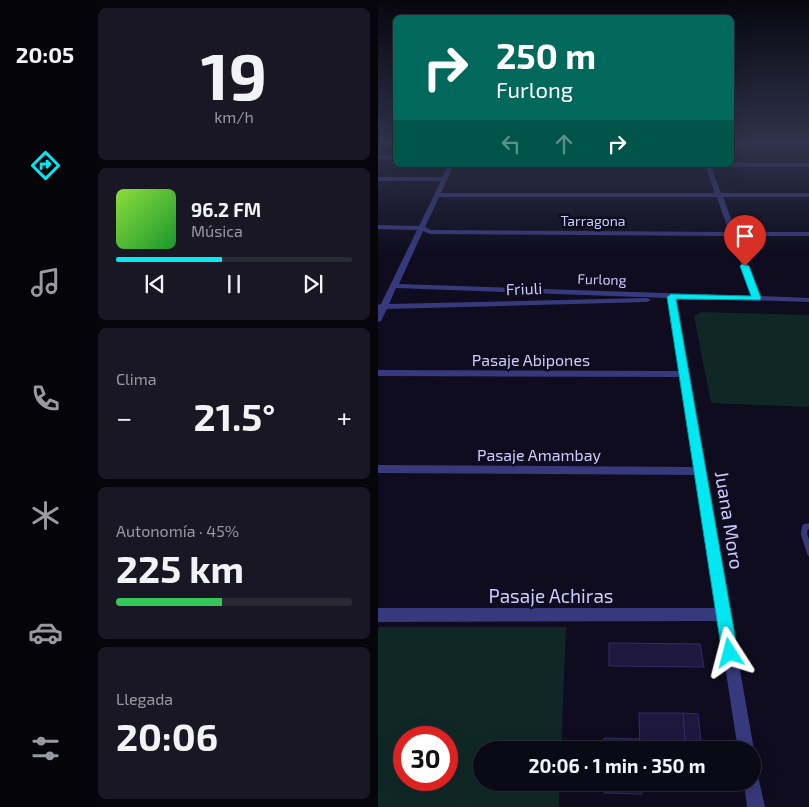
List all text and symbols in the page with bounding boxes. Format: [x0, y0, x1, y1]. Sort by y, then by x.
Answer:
text: 250 m [496, 34, 596, 76]
text: 19 [201, 35, 267, 113]
icon: right [413, 35, 478, 100]
text: 20:05 [16, 41, 74, 67]
text: Furlong [496, 76, 573, 102]
text: km/h [214, 107, 254, 126]
icon: left [497, 130, 525, 158]
icon: ahead [550, 130, 578, 158]
icon: right [603, 130, 631, 158]
icon: directions [28, 148, 63, 183]
text: 96.2 FM [191, 198, 261, 221]
street label: Tarragona [561, 212, 625, 229]
pin [724, 215, 766, 266]
text: Música [191, 221, 243, 240]
icon: arrive [731, 222, 759, 250]
icon: music [28, 265, 63, 300]
icon: previous [141, 270, 169, 298]
icon: pause [220, 270, 248, 298]
icon: next [299, 270, 327, 298]
street label: Furlong [577, 270, 627, 288]
street label: Friuli [505, 278, 543, 298]
street label: Pasaje Abipones [472, 350, 590, 370]
text: Clima [116, 369, 157, 388]
icon: phone [28, 381, 63, 416]
text: 21.5° [194, 393, 275, 439]
text: − [116, 400, 132, 434]
text: + [337, 400, 352, 434]
street label: Pasaje Amambay [477, 445, 602, 465]
street label: Juana Moro [711, 469, 749, 571]
icon: climate [28, 498, 63, 533]
text: Autonomía · 45% [116, 521, 239, 540]
text: 225 km [116, 545, 244, 591]
street label: Pasaje Achiras [489, 584, 613, 607]
icon: car [28, 615, 63, 650]
position arrow [703, 626, 755, 678]
text: Llegada [116, 689, 173, 708]
text: 20:06 [116, 713, 218, 759]
speed limit sign: 30 [393, 726, 458, 791]
icon: filters [28, 731, 63, 766]
text: 20:06 · 1 min · 350 m [529, 754, 705, 777]

